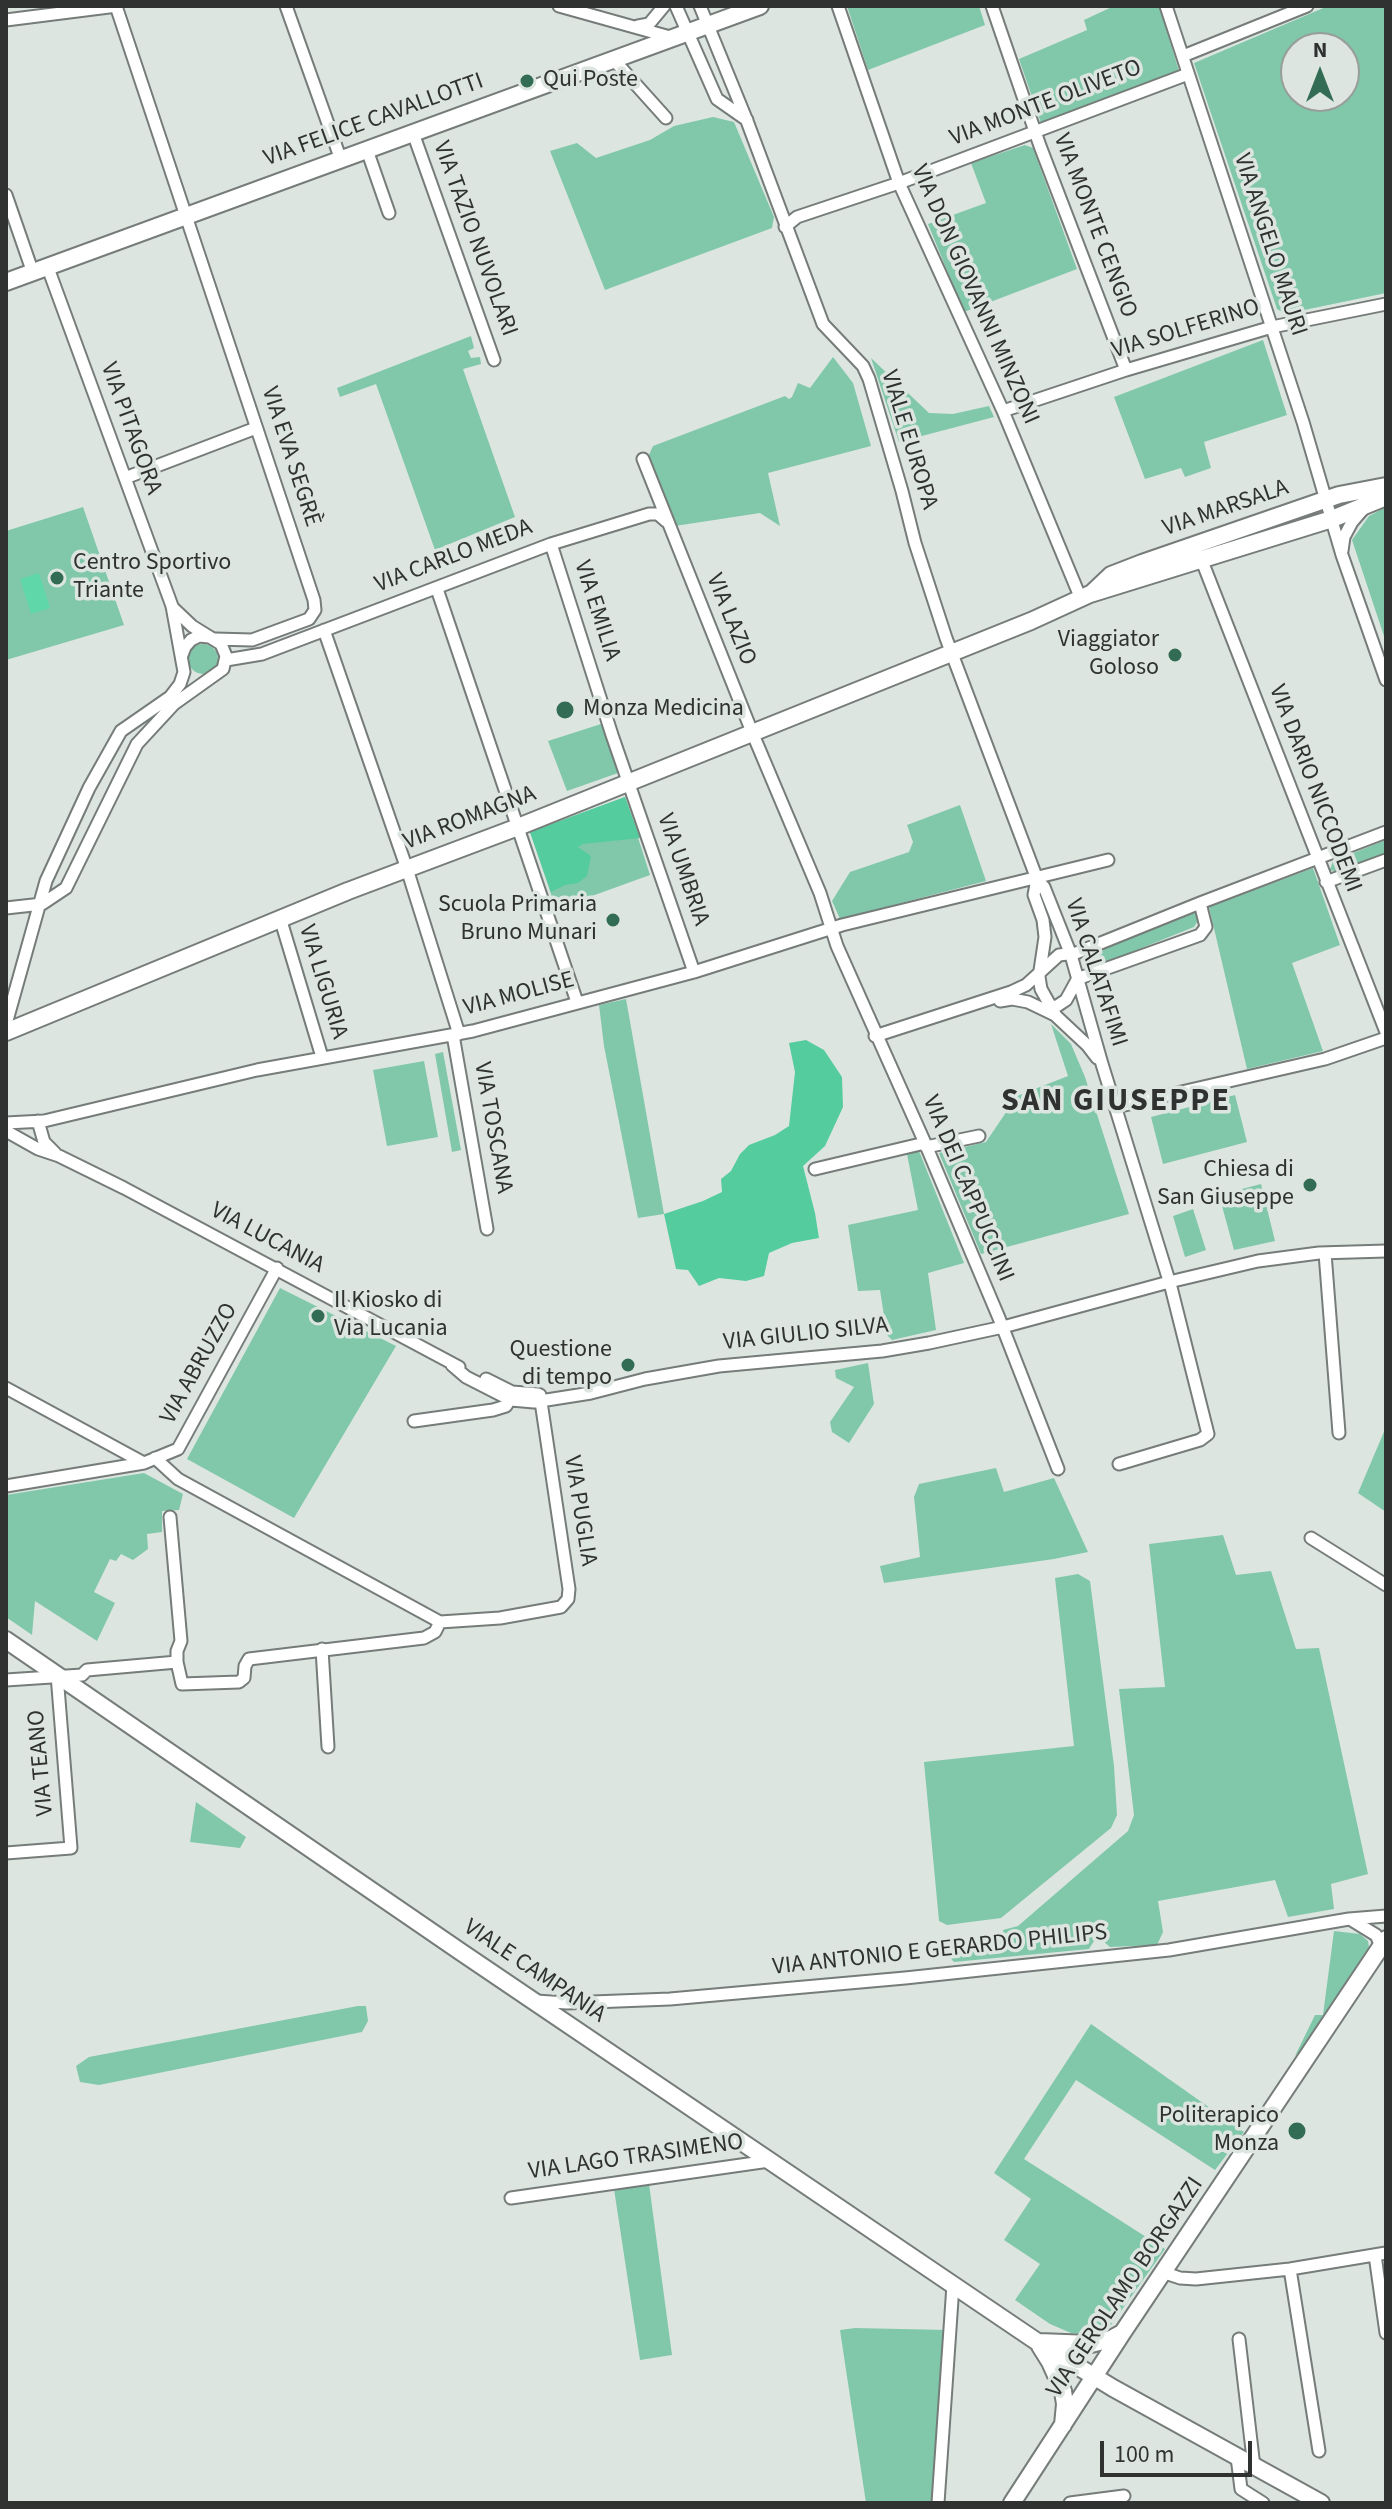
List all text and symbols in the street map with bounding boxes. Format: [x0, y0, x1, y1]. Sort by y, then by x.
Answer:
north arrow [1280, 32, 1360, 112]
text: N [1313, 34, 1327, 66]
street label: VIA MONTE OLIVETO [946, 54, 1146, 154]
place label: Qui Poste [543, 67, 638, 95]
street label: VIA FELICE CAVALLOTTI [260, 68, 488, 174]
marker: Qui Poste [518, 72, 536, 90]
street label: VIA MONTE CENGIO [1046, 130, 1142, 322]
street label: VIA TAZIO NUVOLARI [425, 138, 523, 340]
street label: VIA ANGELO MAURI [1226, 150, 1312, 340]
street label: VIA DON GIOVANNI MINZONI [904, 161, 1044, 429]
street label: VIA SOLFERINO [1109, 294, 1263, 366]
street label: VIA PITAGORA [93, 359, 167, 499]
street label: VIALE EUROPA [873, 367, 943, 513]
street label: VIA EVA SEGRÈ [254, 383, 326, 531]
street label: VIA MARSALA [1159, 474, 1293, 544]
street label: VIA CARLO MEDA [371, 514, 537, 600]
place label: Centro Sportivo Triante [73, 550, 231, 606]
street label: VIA EMILIA [566, 557, 626, 665]
marker: Centro Sportivo Triante [48, 569, 66, 587]
street label: VIA LAZIO [699, 570, 761, 670]
place label: Viaggiator Goloso [1058, 627, 1159, 683]
marker: Viaggiator Goloso [1166, 646, 1184, 664]
street label: VIA DARIO NICCODEMI [1261, 681, 1367, 897]
place label: Monza Medicina [583, 696, 744, 724]
marker: Monza Medicina [554, 699, 576, 721]
street label: VIA ROMAGNA [400, 781, 540, 857]
street label: VIA UMBRIA [649, 810, 715, 930]
place label: Scuola Primaria Bruno Munari [438, 892, 597, 948]
street label: VIA CALATAFIMI [1058, 896, 1132, 1050]
marker: Scuola Primaria Bruno Munari [604, 911, 622, 929]
street label: VIA LIGURIA [291, 921, 353, 1043]
street label: VIA MOLISE [461, 966, 577, 1024]
street label: VIA TOSCANA [466, 1060, 518, 1196]
district label: SAN GIUSEPPE [1001, 1084, 1231, 1122]
street label: VIA DEI CAPPUCCINI [915, 1092, 1019, 1286]
place label: Chiesa di San Giuseppe [1157, 1157, 1294, 1213]
marker: Chiesa di San Giuseppe [1301, 1176, 1319, 1194]
street label: VIA LUCANIA [205, 1197, 329, 1281]
place label: Il Kiosko di Via Lucania [334, 1288, 448, 1344]
street label: VIA ABRUZZO [155, 1299, 245, 1429]
marker: Il Kiosko di Via Lucania [309, 1307, 327, 1325]
street label: VIA GIULIO SILVA [722, 1312, 890, 1358]
place label: Questione di tempo [509, 1337, 612, 1393]
marker: Questione di tempo [619, 1356, 637, 1374]
street label: VIA PUGLIA [556, 1454, 602, 1568]
street label: VIA TEANO [23, 1709, 61, 1817]
street label: VIALE CAMPANIA [457, 1914, 611, 2030]
street label: VIA ANTONIO E GERARDO PHILIPS [771, 1919, 1109, 1983]
place label: Politerapico Monza [1159, 2103, 1279, 2159]
marker: Politerapico Monza [1286, 2120, 1308, 2142]
street label: VIA LAGO TRASIMENO [527, 2129, 745, 2187]
street label: VIA GEROLAMO BORGAZZI [1041, 2172, 1211, 2404]
scale bar [1104, 2425, 1256, 2475]
text: 100 m [1114, 2437, 1174, 2472]

